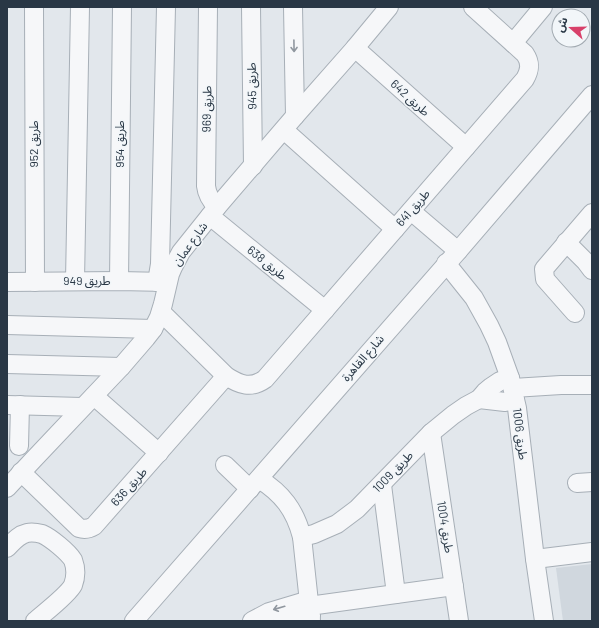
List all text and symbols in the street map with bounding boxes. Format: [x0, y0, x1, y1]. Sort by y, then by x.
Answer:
north arrow [551, 8, 591, 48]
text: ش [552, 15, 571, 34]
one-way arrow [290, 39, 298, 52]
street label: طريق 945 [244, 62, 260, 110]
street label: طريق 642 [387, 76, 433, 120]
street label: طريق 969 [199, 85, 215, 133]
street label: طريق 952 [26, 120, 42, 168]
street label: طريق 954 [112, 120, 128, 168]
street label: طريق 641 [392, 186, 434, 230]
street label: شارع عمان [169, 219, 212, 270]
street label: طريق 638 [244, 242, 290, 284]
street label: طريق 949 [63, 273, 111, 289]
street label: شارع القاهرة [338, 331, 389, 385]
street label: طريق 1006 [509, 407, 531, 461]
street label: طريق 1009 [369, 448, 417, 496]
street label: طريق 636 [107, 464, 151, 510]
street label: طريق 1004 [433, 500, 457, 554]
one-way arrow [273, 605, 286, 612]

